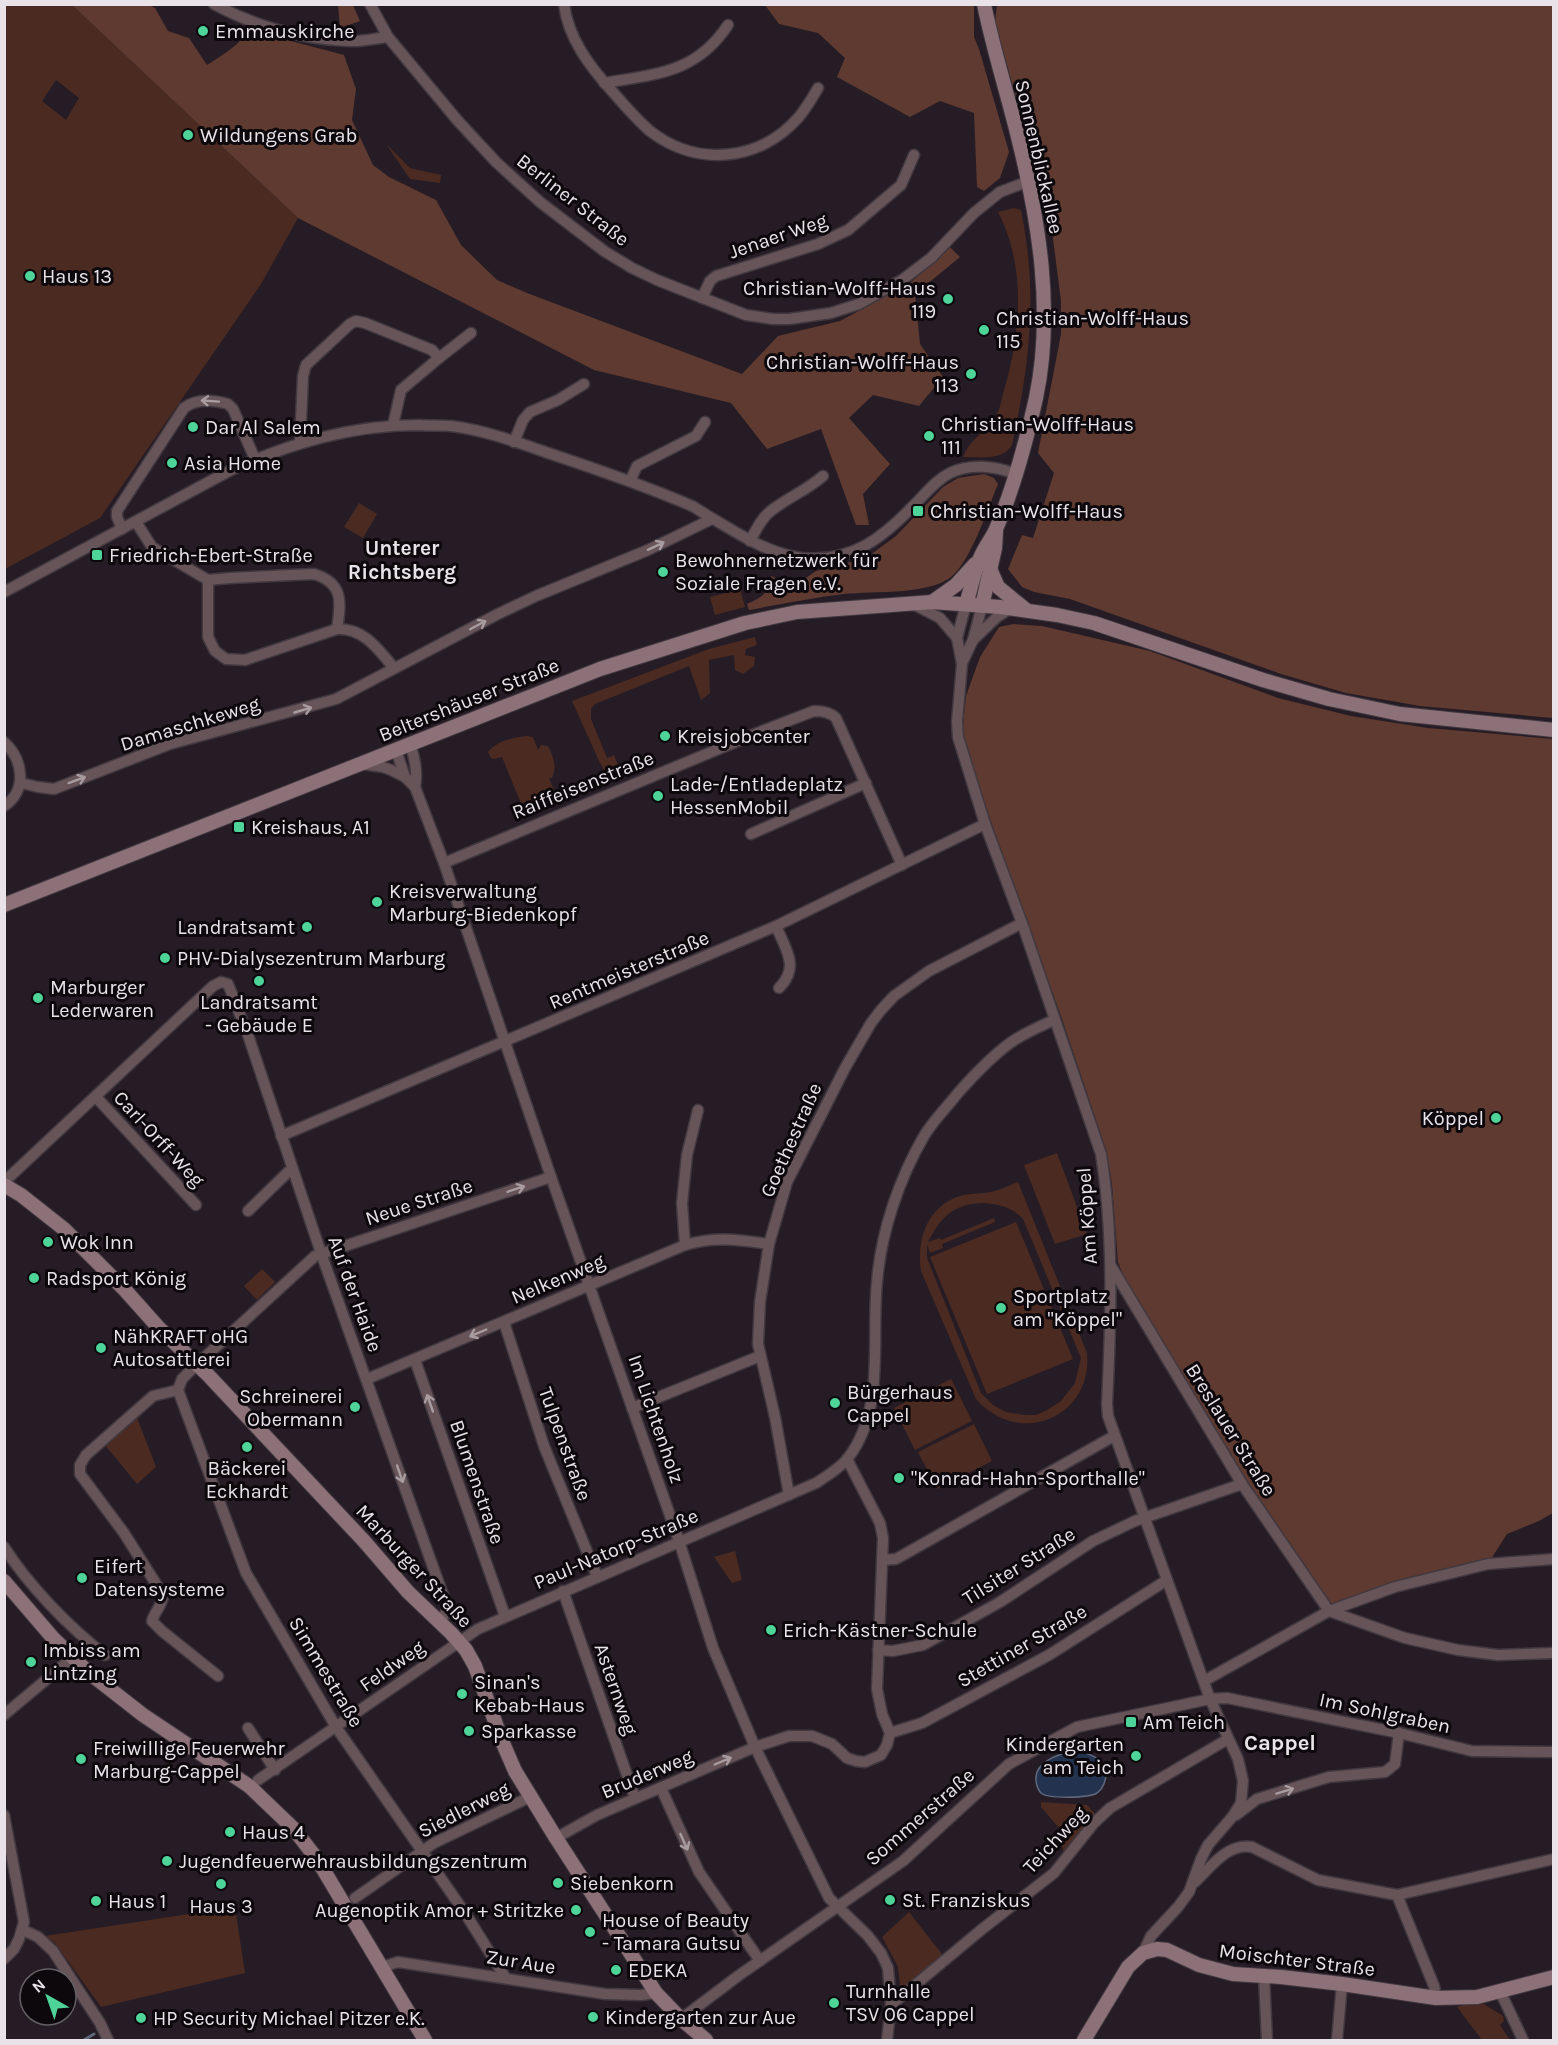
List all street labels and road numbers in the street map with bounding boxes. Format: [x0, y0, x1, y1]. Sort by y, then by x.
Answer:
street label: Sonnenblickallee [1010, 78, 1068, 236]
street label: Berliner Straße [512, 149, 634, 251]
street label: Jenaer Weg [726, 208, 830, 264]
street label: Beltershäuser Straße [376, 653, 562, 747]
street label: Damaschkeweg [118, 692, 262, 756]
street label: Raiffeisenstraße [509, 746, 657, 824]
street label: Rentmeisterstraße [546, 926, 712, 1014]
street label: Goethestraße [756, 1079, 826, 1201]
street label: Carl-Orff-Weg [109, 1086, 209, 1192]
street label: Am Köppel [1072, 1167, 1102, 1265]
street label: Neue Straße [362, 1174, 476, 1230]
street label: Auf der Haide [323, 1233, 387, 1355]
street label: Nelkenweg [508, 1249, 608, 1309]
street label: Im Lichtenholz [623, 1352, 689, 1486]
street label: Breslauer Straße [1181, 1360, 1281, 1500]
street label: Tulpenstraße [534, 1384, 596, 1504]
street label: Blumenstraße [445, 1417, 509, 1547]
street label: Marburger Straße [351, 1500, 477, 1632]
street label: Paul-Natorp-Straße [530, 1504, 702, 1594]
street label: Tilsiter Straße [959, 1522, 1079, 1610]
street label: Stettiner Straße [953, 1600, 1091, 1692]
street label: Simmestraße [284, 1613, 368, 1731]
street label: Feldweg [355, 1635, 429, 1697]
street label: Asternweg [590, 1640, 642, 1738]
street label: Im Sohlgraben [1317, 1688, 1453, 1738]
street label: Bruderweg [598, 1744, 696, 1804]
street label: Sommerstraße [861, 1763, 979, 1871]
street label: Siedlerweg [415, 1777, 513, 1843]
street label: Teichweg [1018, 1802, 1092, 1878]
street label: Moischter Straße [1218, 1939, 1376, 1981]
street label: Zur Aue [485, 1945, 557, 1979]

